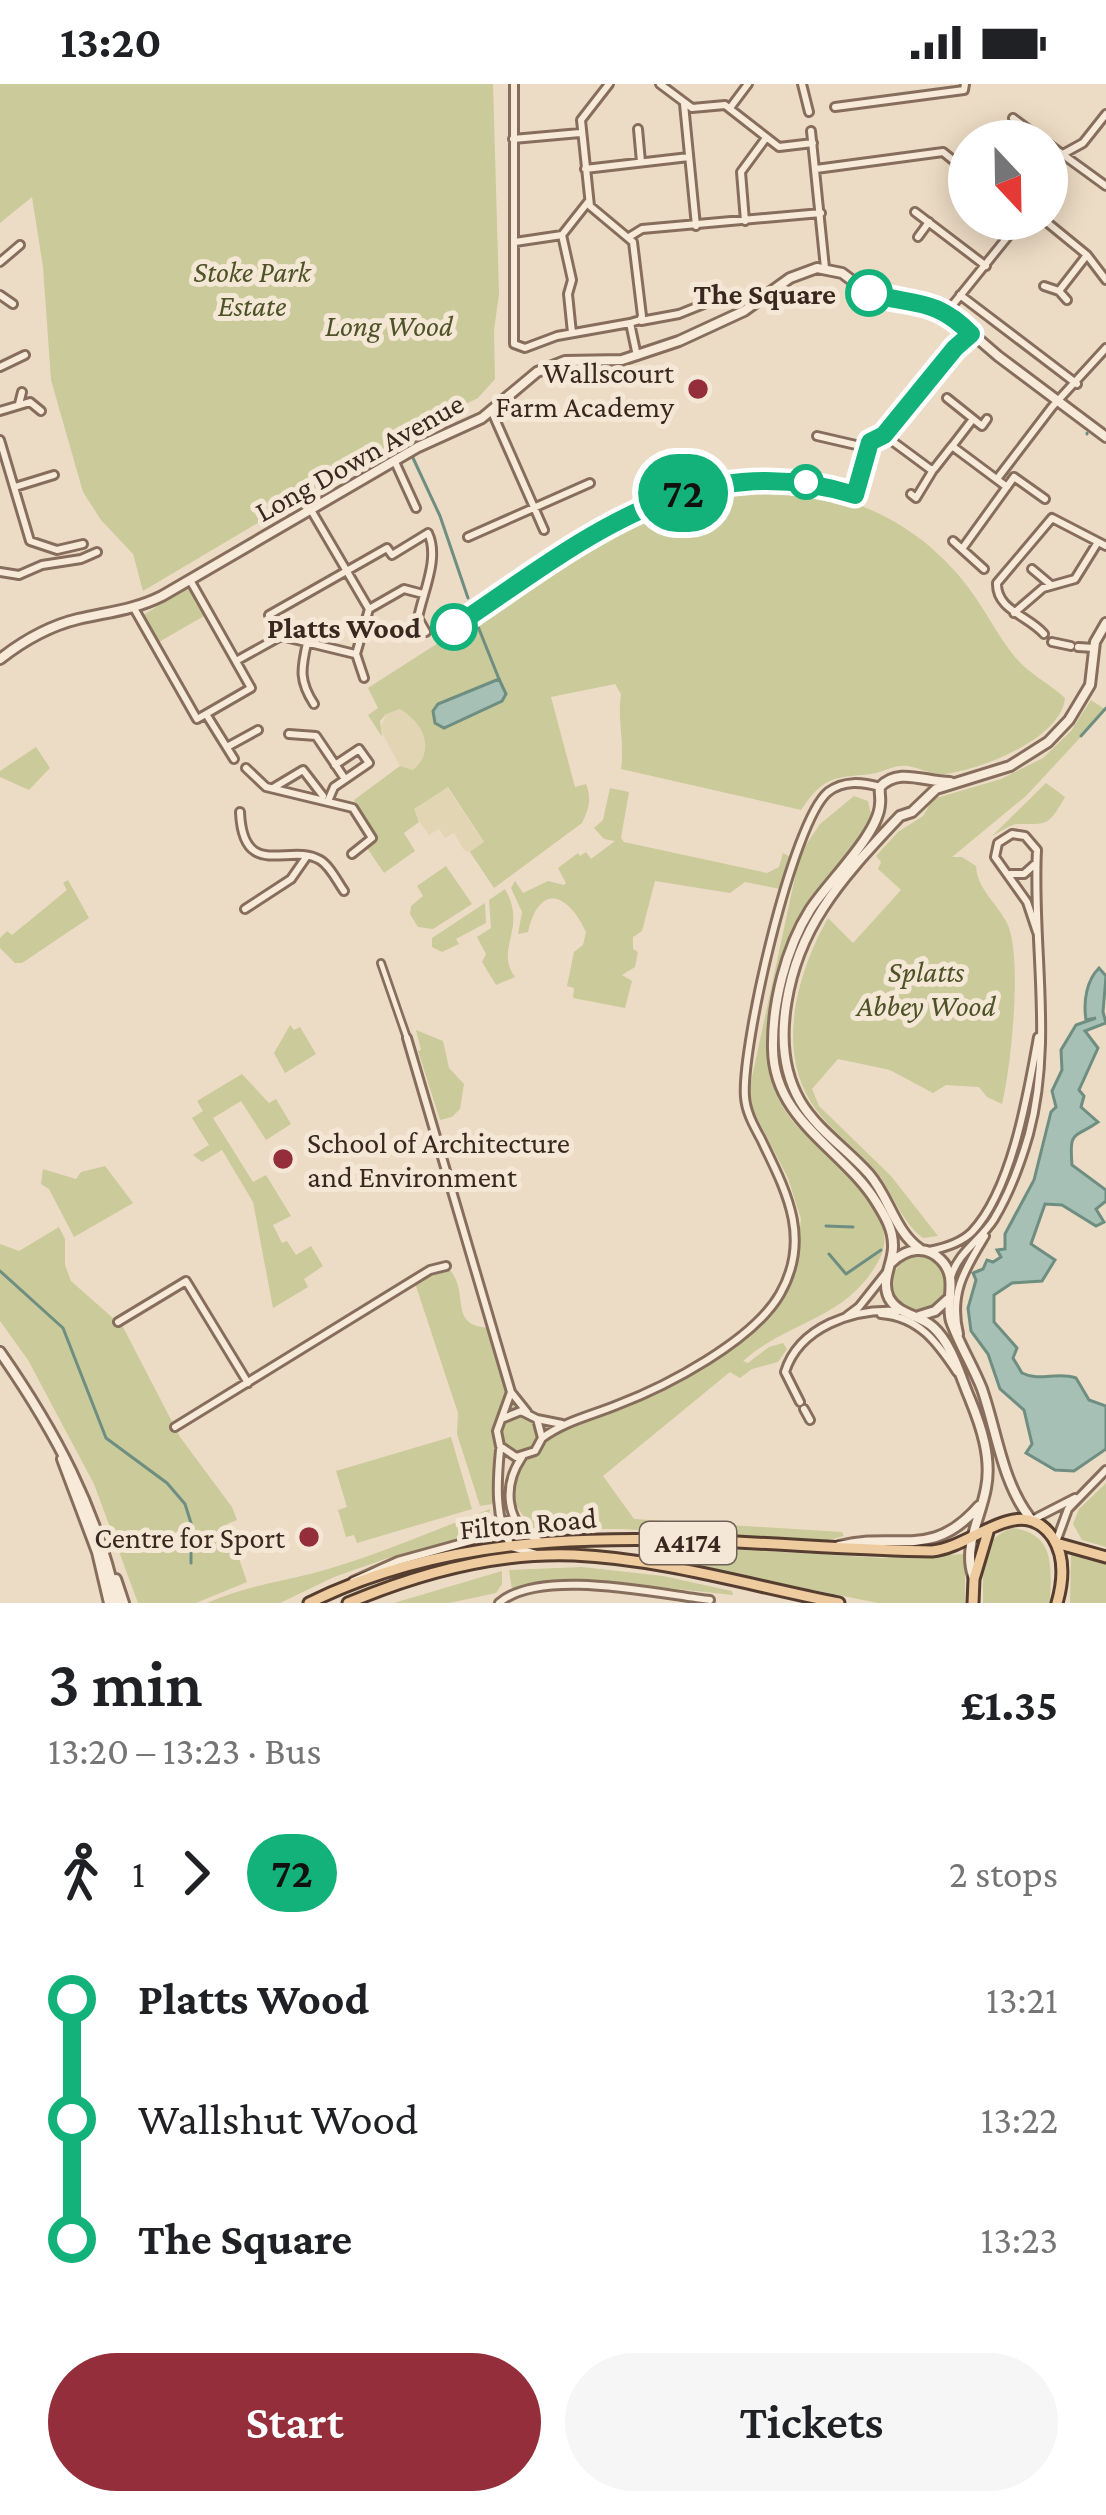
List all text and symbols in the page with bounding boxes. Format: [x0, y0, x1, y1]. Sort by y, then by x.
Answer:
text: 13:20 [60, 17, 162, 67]
north arrow [948, 120, 1068, 240]
map controls [948, 120, 1068, 240]
park label: Stoke Park Estate [193, 255, 313, 322]
marker: The Square [847, 271, 891, 315]
place label: The Square [693, 277, 836, 310]
park label: Long Wood [325, 309, 454, 343]
place label: Wallscourt Farm Academy [495, 356, 675, 424]
marker: Wallscourt Farm Academy [685, 376, 711, 402]
street label: Long Down Avenue [249, 386, 469, 529]
line badge: 72 [629, 454, 737, 532]
unlabelled marker [790, 466, 822, 498]
text: 72 [662, 469, 704, 516]
marker: Platts Wood [432, 605, 476, 649]
place label: Platts Wood [267, 611, 422, 644]
park label: Splatts Abbey Wood [854, 955, 996, 1023]
place label: School of Architecture and Environment [307, 1126, 570, 1193]
marker: School of Architecture and Environment [270, 1146, 296, 1172]
street label: Filton Road [458, 1501, 598, 1545]
place label: Centre for Sport [94, 1521, 286, 1555]
road number: A4174 [640, 1522, 736, 1564]
marker: Centre for Sport [296, 1524, 322, 1550]
text: 3 min [48, 1647, 203, 1720]
text: £1.35 [961, 1680, 1058, 1730]
text: 13:20 – 13:23 · Bus [48, 1729, 321, 1772]
icon: walk [48, 1840, 114, 1906]
icon: forward [163, 1840, 229, 1906]
text: 72 [271, 1849, 313, 1896]
text: 1 [132, 1852, 145, 1895]
text: 2 stops [949, 1852, 1058, 1895]
text: Platts Wood [138, 1974, 369, 2024]
text: 13:21 [986, 1978, 1058, 2021]
text: Wallshut Wood [138, 2094, 419, 2144]
text: 13:22 [981, 2098, 1058, 2141]
text: The Square [138, 2214, 352, 2264]
text: 13:23 [981, 2218, 1058, 2261]
button: Start [48, 2353, 541, 2491]
button: Tickets [565, 2353, 1058, 2491]

